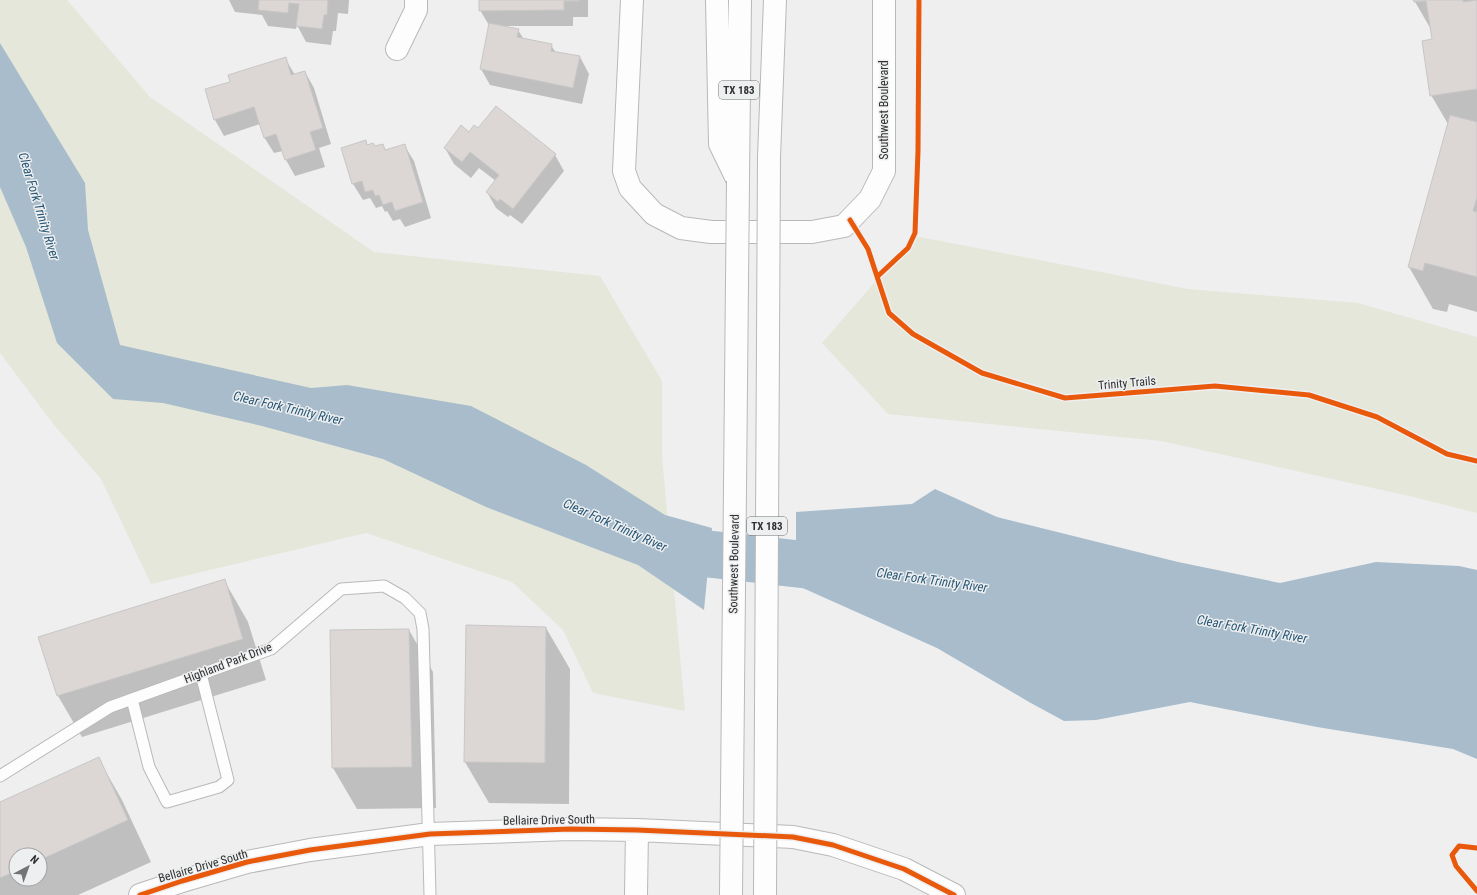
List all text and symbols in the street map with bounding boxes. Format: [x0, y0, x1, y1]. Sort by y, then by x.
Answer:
street label: Southwest Boulevard [877, 60, 891, 160]
road number: TX 183 [719, 81, 759, 99]
water label: Clear Fork Trinity River [16, 150, 63, 263]
street label: Trinity Trails [1098, 374, 1156, 392]
water label: Clear Fork Trinity River [232, 388, 345, 428]
water label: Clear Fork Trinity River [561, 495, 670, 555]
street label: Southwest Boulevard [726, 514, 742, 614]
road number: TX 183 [747, 517, 787, 535]
water label: Clear Fork Trinity River [876, 565, 989, 595]
water label: Clear Fork Trinity River [1196, 612, 1309, 646]
street label: Highland Park Drive [182, 640, 274, 686]
street label: Bellaire Drive South [503, 812, 595, 828]
north arrow [8, 847, 48, 887]
street label: Bellaire Drive South [157, 847, 249, 885]
text: N [27, 853, 41, 867]

